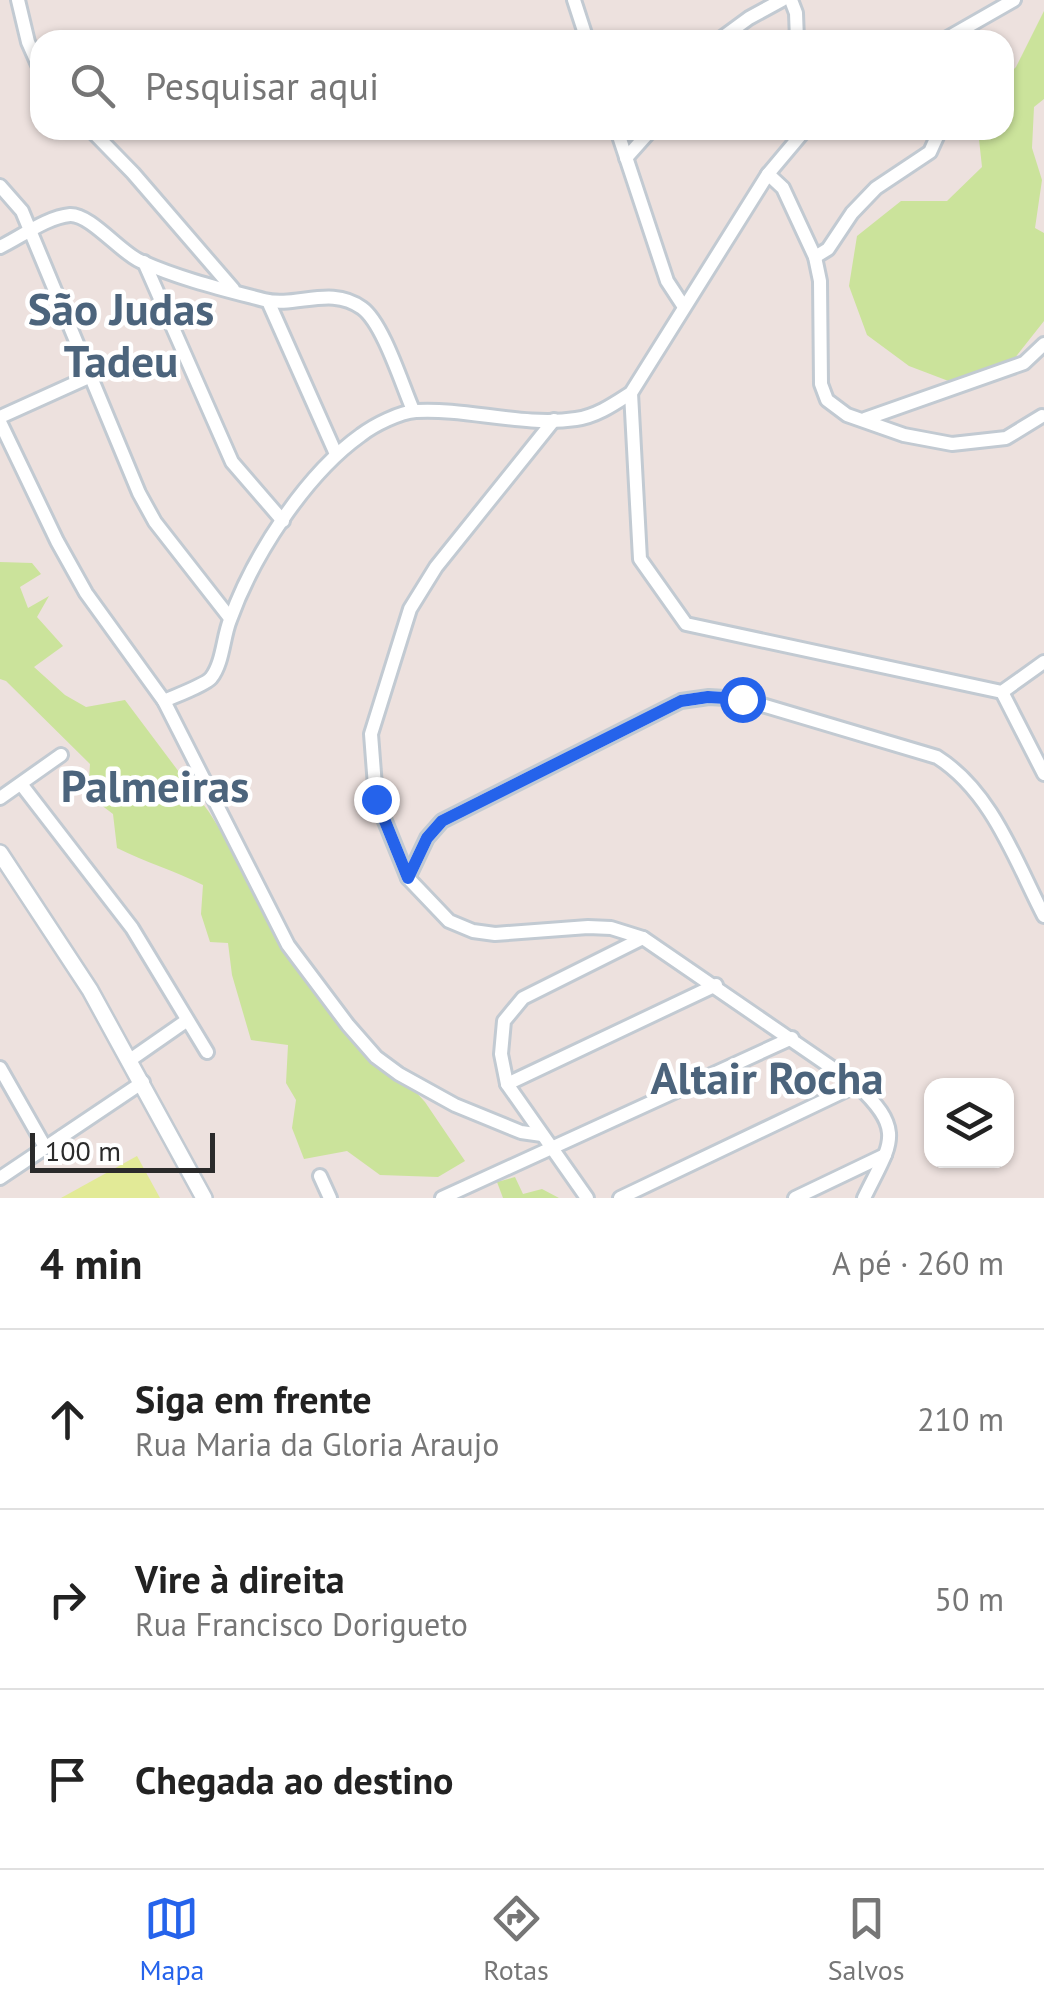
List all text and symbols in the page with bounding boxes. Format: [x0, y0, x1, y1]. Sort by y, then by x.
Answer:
search box [30, 30, 1014, 140]
icon: search [65, 58, 120, 113]
text: Pesquisar aqui [145, 61, 379, 110]
district label: São Judas Tadeu [28, 279, 214, 389]
route start [720, 677, 766, 723]
district label: Palmeiras [61, 756, 249, 814]
route end [354, 777, 400, 823]
district label: Altair Rocha [650, 1048, 884, 1106]
map controls [924, 1078, 1014, 1168]
button: layers [924, 1078, 1014, 1168]
scale bar [30, 1128, 215, 1172]
text: 100 m [45, 1132, 121, 1169]
text: 4 min [40, 1236, 142, 1291]
text: A pé · 260 m [832, 1242, 1004, 1284]
text: Siga em frente [135, 1374, 372, 1423]
icon: ahead [40, 1392, 95, 1447]
text: 210 m [917, 1398, 1004, 1440]
text: Rua Maria da Gloria Araujo [135, 1423, 499, 1465]
text: Vire à direita [135, 1554, 345, 1603]
icon: right [40, 1572, 95, 1627]
text: 50 m [935, 1578, 1004, 1620]
text: Rua Francisco Dorigueto [135, 1603, 468, 1645]
icon: arrive [40, 1752, 95, 1807]
text: Chegada ao destino [135, 1755, 454, 1804]
tab: Mapa [139, 1891, 204, 1988]
tab: Rotas [483, 1891, 549, 1988]
tab: Salvos [828, 1891, 905, 1988]

